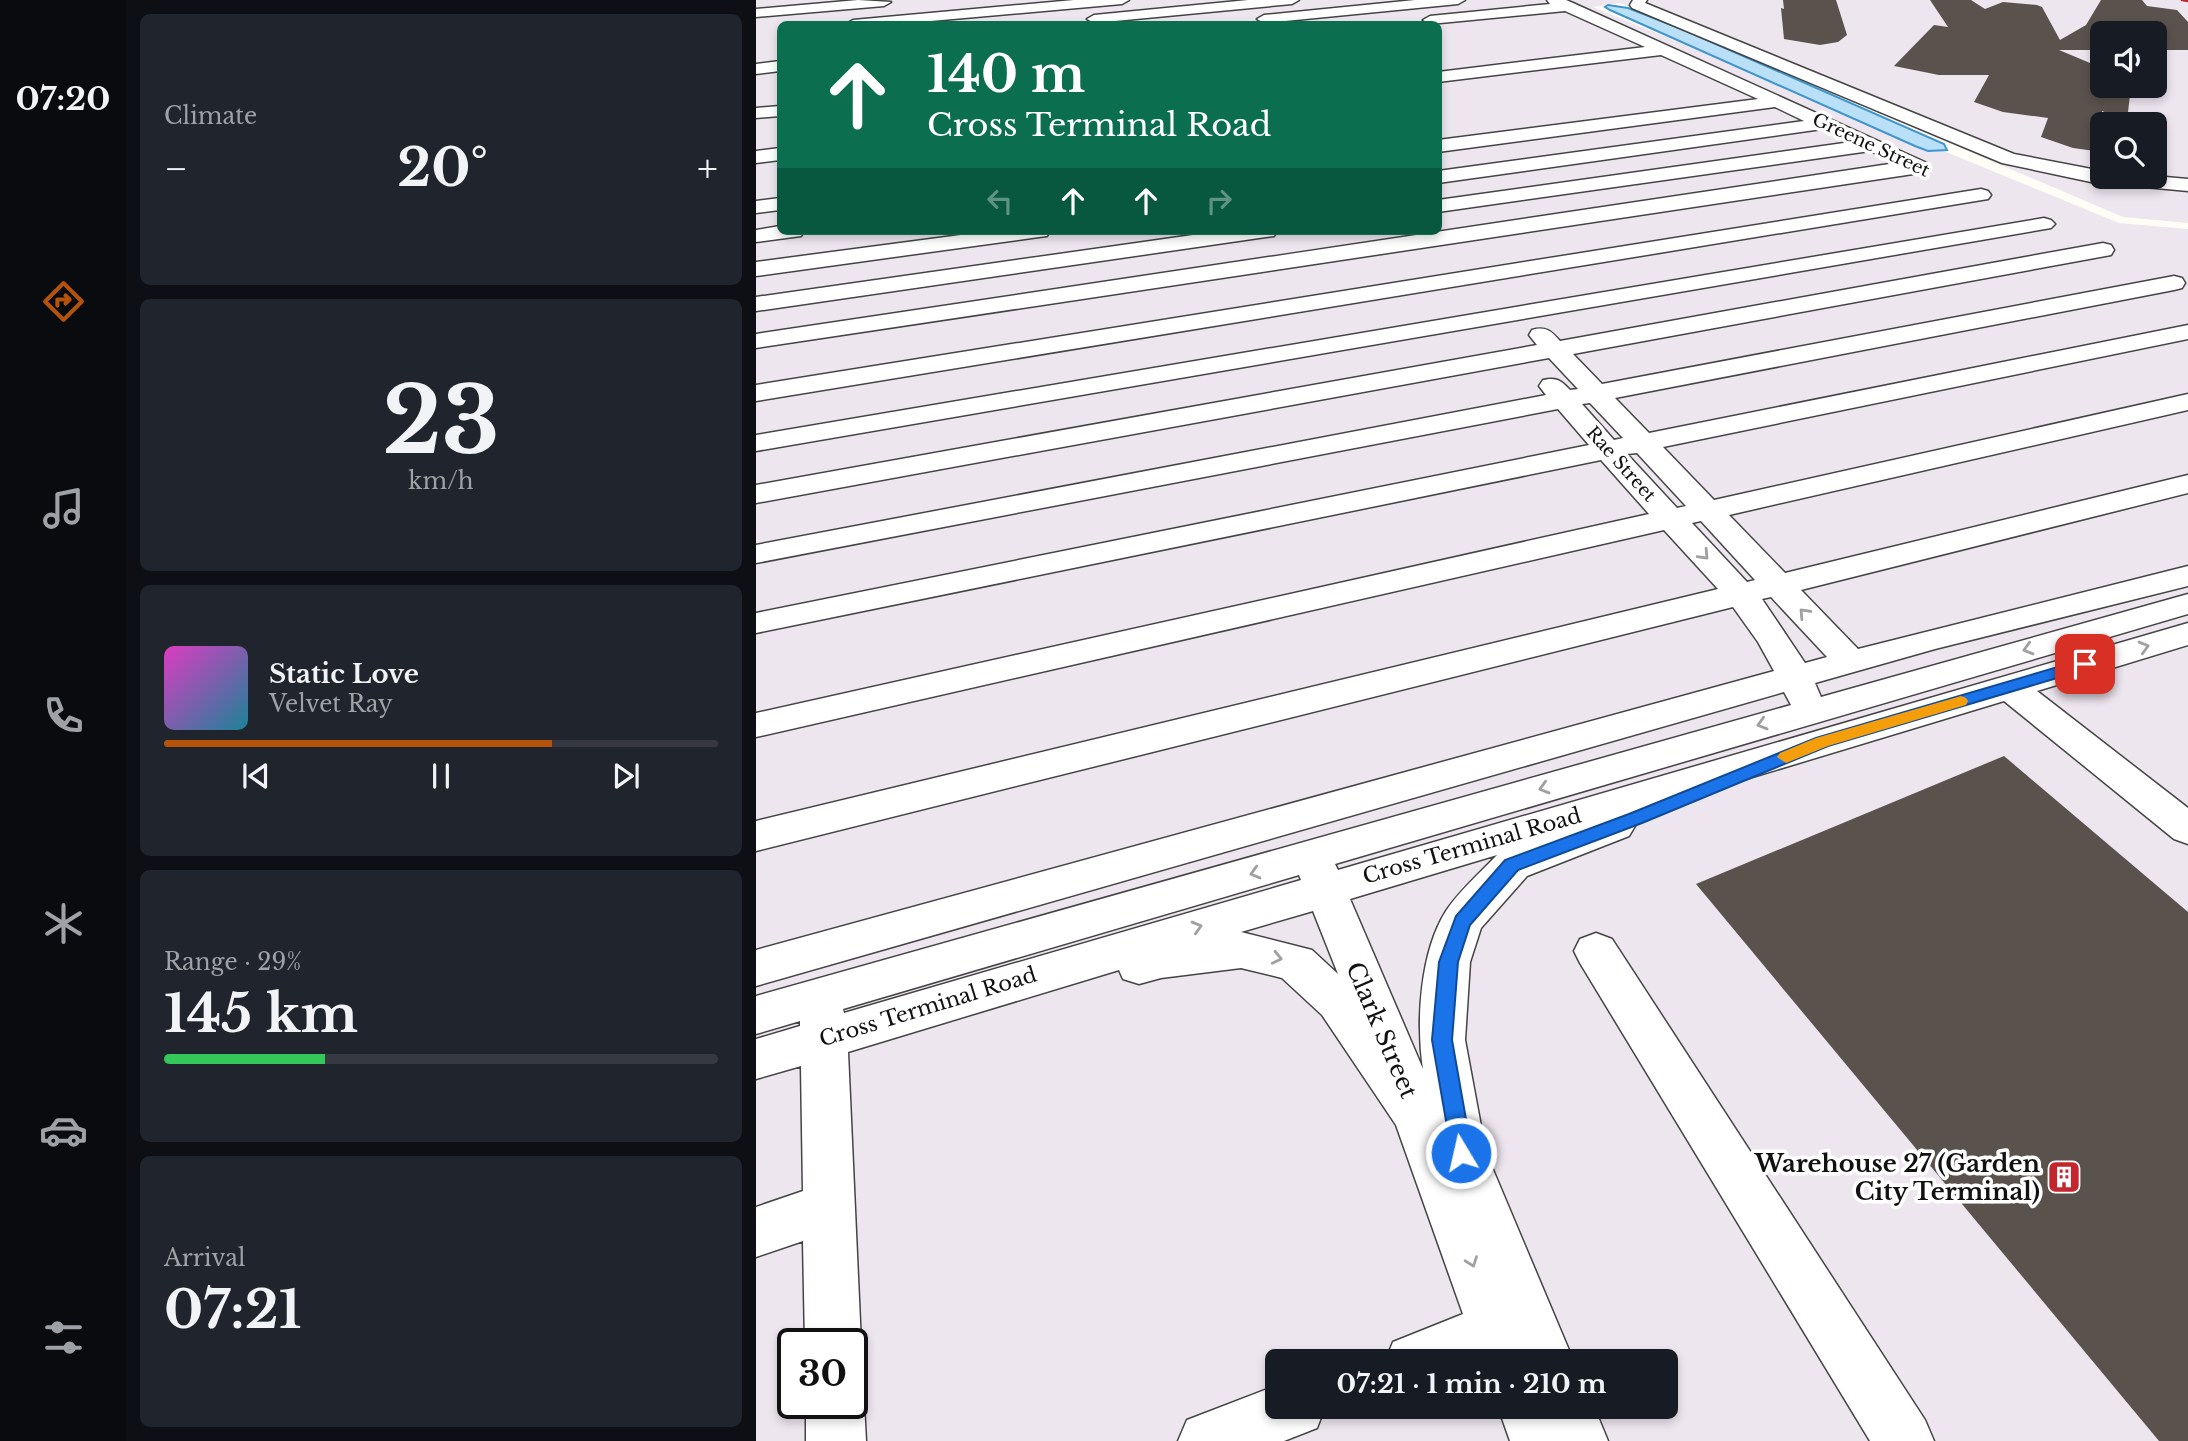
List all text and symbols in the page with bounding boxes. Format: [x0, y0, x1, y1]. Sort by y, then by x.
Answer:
map controls [2090, 21, 2167, 189]
button: sound [2090, 21, 2167, 98]
text: 140 m [927, 44, 1085, 105]
icon: ahead [812, 49, 903, 140]
text: 07:20 [16, 79, 110, 119]
text: Climate [164, 102, 257, 130]
text: Cross Terminal Road [927, 105, 1271, 145]
street label: Greene Street [1809, 108, 1933, 182]
button: search [2090, 112, 2167, 189]
text: 20° [397, 136, 488, 200]
text: − [164, 145, 188, 192]
text: + [697, 145, 718, 192]
icon: left [981, 182, 1019, 220]
icon: ahead [1054, 182, 1092, 220]
icon: ahead [1127, 182, 1165, 220]
icon: right [1200, 182, 1238, 220]
icon: directions [39, 277, 88, 326]
text: 23 [382, 365, 500, 478]
street label: Rae Street [1581, 422, 1661, 506]
text: km/h [408, 467, 474, 495]
icon: music [39, 484, 88, 533]
one-way arrow [1696, 547, 1709, 560]
one-way arrow [1800, 608, 1812, 621]
pin [2055, 634, 2115, 694]
one-way arrow [2022, 640, 2034, 655]
one-way arrow [2137, 641, 2149, 656]
icon: arrive [2066, 645, 2104, 683]
text: Static Love [269, 658, 419, 690]
text: Velvet Ray [269, 690, 393, 718]
icon: phone [39, 691, 88, 740]
one-way arrow [1756, 716, 1768, 731]
icon: previous [237, 757, 275, 795]
icon: pause [422, 757, 460, 795]
icon: next [607, 757, 645, 795]
one-way arrow [1538, 780, 1550, 794]
street label: Cross Terminal Road [1360, 802, 1584, 890]
one-way arrow [1249, 864, 1261, 879]
icon: climate [39, 899, 88, 948]
one-way arrow [1191, 920, 1203, 935]
text: Range · 29% [164, 948, 302, 976]
one-way arrow [1271, 950, 1283, 964]
street label: Clark Street [1340, 957, 1424, 1103]
street label: Cross Terminal Road [816, 962, 1040, 1052]
text: 145 km [164, 982, 358, 1046]
icon: car [39, 1106, 88, 1155]
position arrow [1424, 1116, 1498, 1190]
place label: Warehouse 27 (Garden City Terminal) [1754, 1149, 2041, 1206]
building icon: Warehouse 27 (Garden City Terminal) [2045, 1158, 2083, 1196]
text: Arrival [164, 1244, 245, 1272]
one-way arrow [1463, 1255, 1477, 1267]
text: 07:21 [164, 1278, 301, 1342]
icon: filters [39, 1313, 88, 1362]
speed limit sign: 30 [777, 1328, 868, 1419]
text: 07:21 · 1 min · 210 m [1337, 1368, 1606, 1400]

